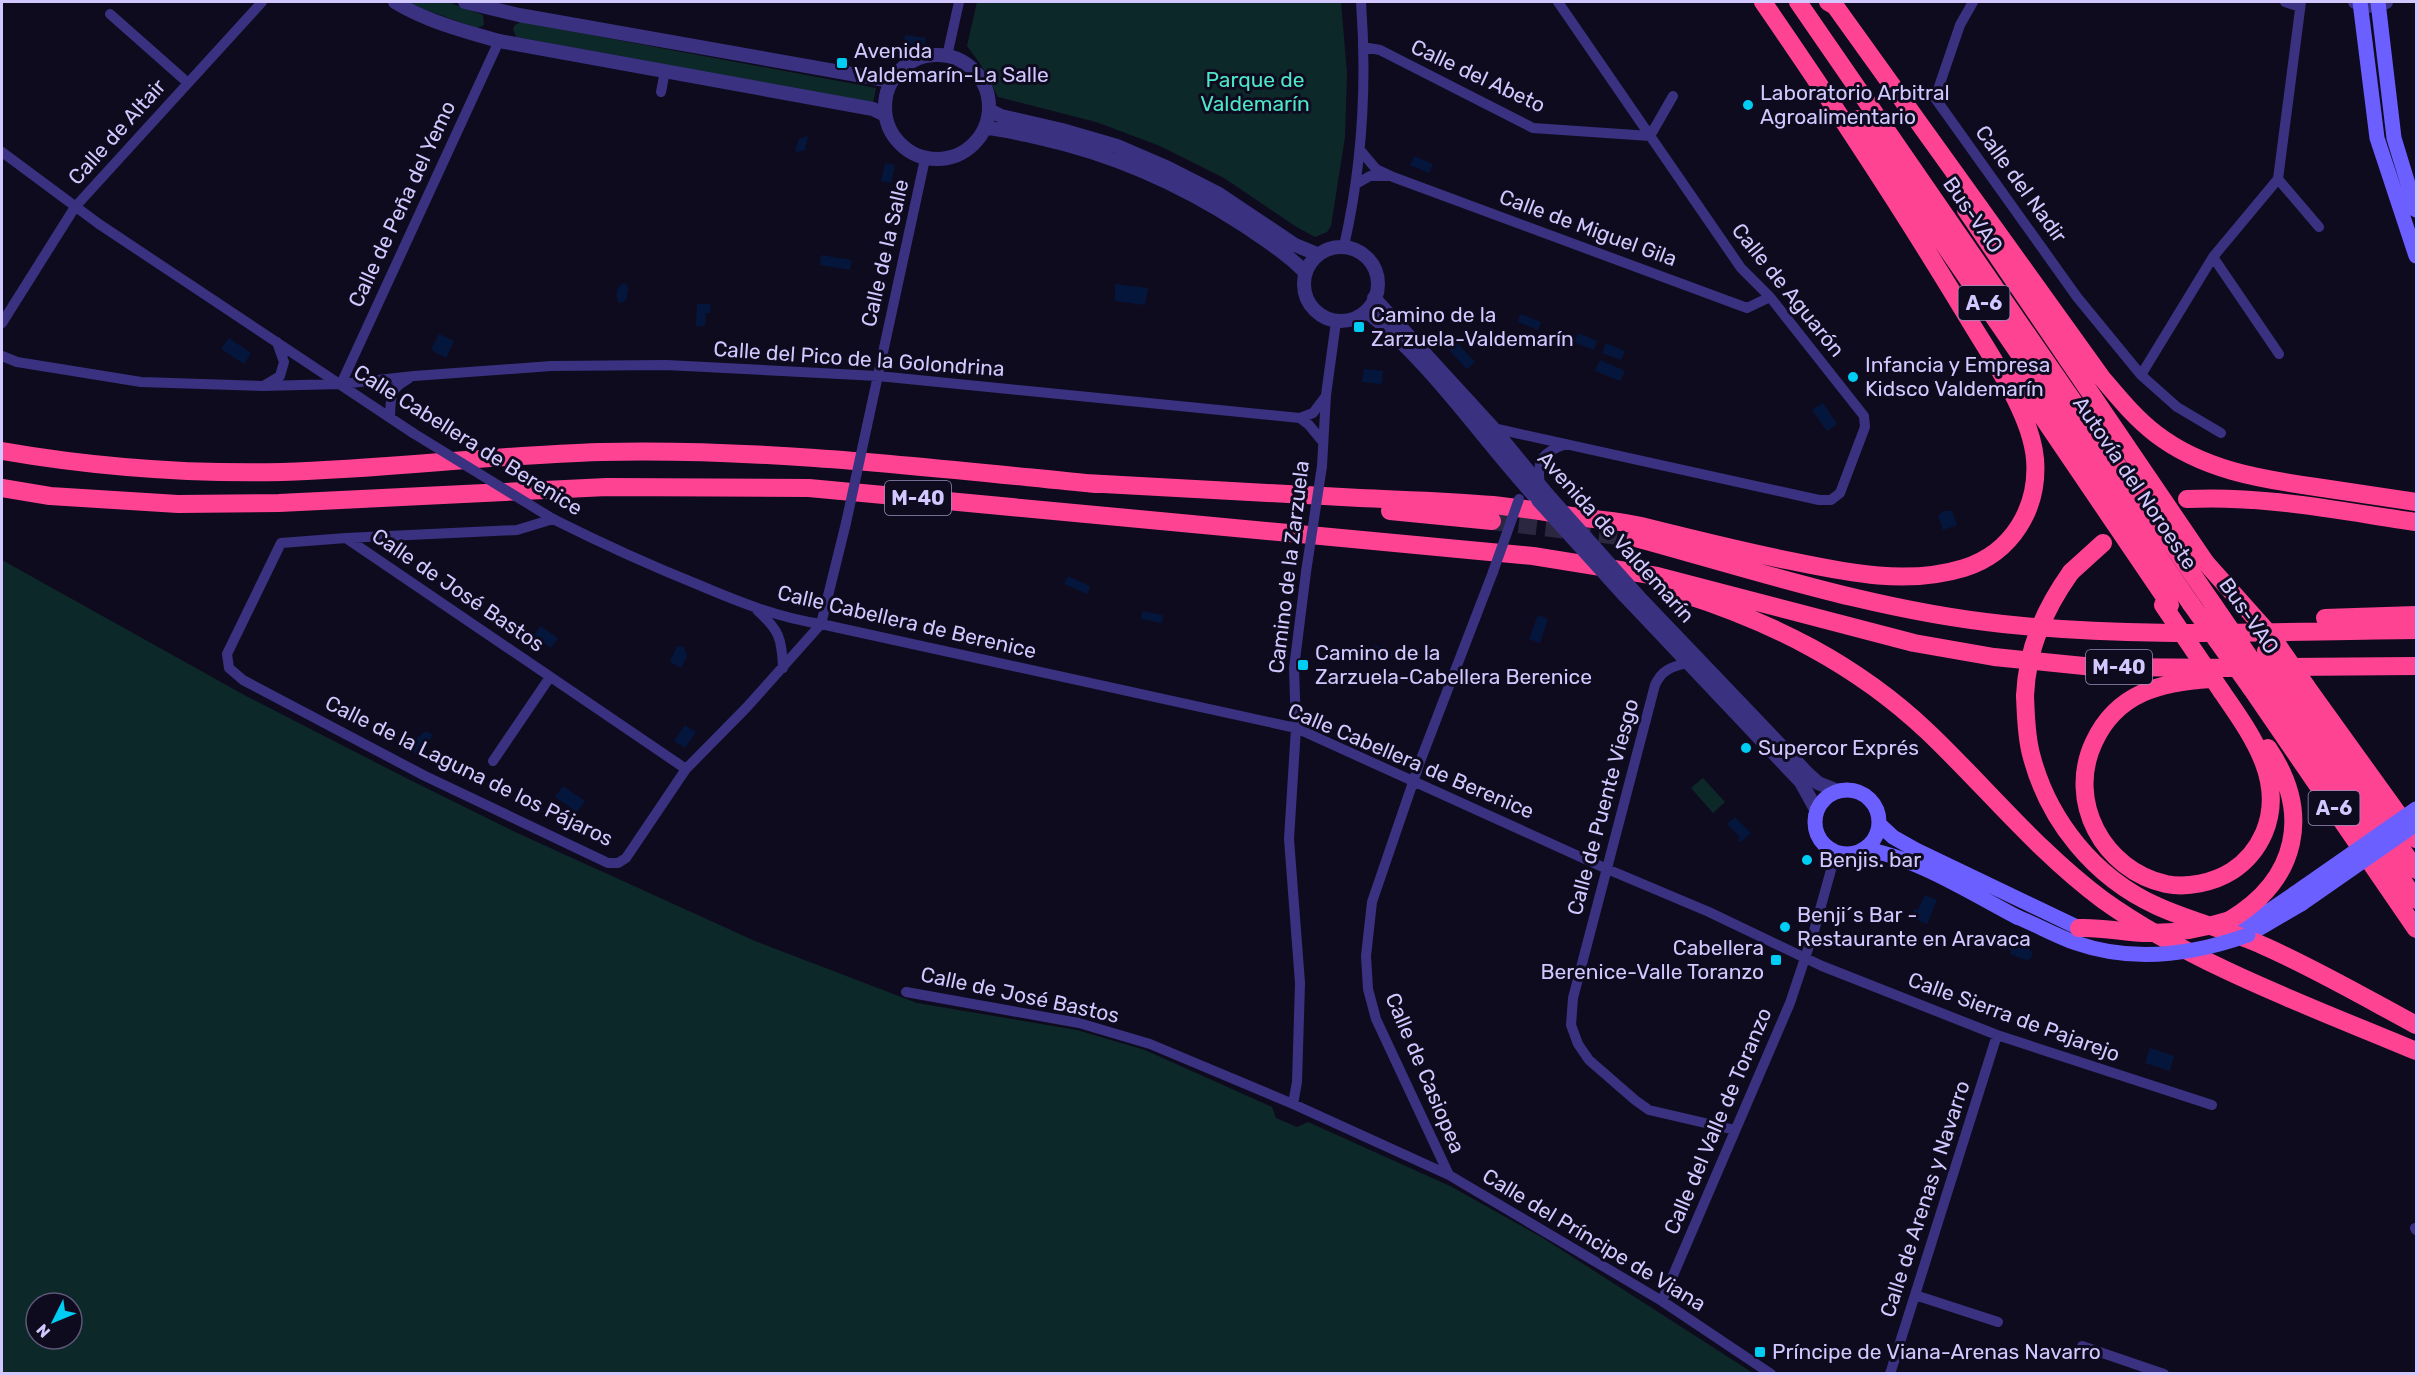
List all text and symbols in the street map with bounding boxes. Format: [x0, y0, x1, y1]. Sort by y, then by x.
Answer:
street label: Calle del Abeto [1407, 34, 1549, 118]
place label: Avenida Valdemarín-La Salle [854, 38, 1049, 87]
marker: Avenida Valdemarín-La Salle [835, 56, 849, 70]
park label: Parque de Valdemarín [1200, 67, 1310, 116]
street label: Calle de Altair [63, 74, 171, 190]
place label: Laboratorio Arbitral Agroalimentario [1760, 80, 1950, 129]
street label: Calle de Peña del Yemo [343, 97, 460, 311]
marker: Laboratorio Arbitral Agroalimentario [1741, 98, 1755, 112]
street label: Calle del Nadir [1970, 120, 2072, 247]
street label: Bus-VAO [1938, 172, 2009, 258]
street label: Calle de la Salle [855, 177, 914, 329]
street label: Calle de Miguel Gila [1496, 184, 1680, 271]
street label: Calle de Aguarón [1727, 218, 1850, 362]
road number: A-6 [1958, 286, 2010, 320]
place label: Camino de la Zarzuela-Valdemarín [1371, 302, 1574, 351]
marker: Camino de la Zarzuela-Valdemarín [1352, 320, 1366, 334]
street label: Calle del Pico de la Golondrina [713, 336, 1006, 381]
place label: Infancia y Empresa Kidsco Valdemarín [1865, 352, 2050, 401]
street label: Calle Cabellera de Berenice [349, 359, 587, 520]
marker: Infancia y Empresa Kidsco Valdemarín [1846, 370, 1860, 384]
street label: Autovía del Noroeste [2068, 391, 2203, 574]
street label: Avenida de Valdemarín [1533, 446, 1700, 627]
street label: Camino de la Zarzuela [1263, 459, 1314, 675]
road number: M-40 [885, 481, 951, 515]
street label: Calle de José Bastos [367, 523, 549, 657]
street label: Bus-VAO [2214, 573, 2285, 659]
street label: Calle Cabellera de Berenice [775, 580, 1039, 663]
place label: Camino de la Zarzuela-Cabellera Berenice [1315, 640, 1592, 689]
road number: M-40 [2086, 650, 2152, 684]
marker: Camino de la Zarzuela-Cabellera Berenice [1296, 658, 1310, 672]
street label: Calle de la Laguna de los Pájaros [321, 690, 617, 851]
street label: Calle de Puente Viesgo [1562, 696, 1643, 918]
street label: Calle Cabellera de Berenice [1284, 697, 1538, 824]
place label: Supercor Exprés [1758, 735, 1919, 760]
marker: Supercor Exprés [1739, 741, 1753, 755]
road number: A-6 [2308, 791, 2360, 825]
place label: Benjis. bar [1819, 847, 1921, 872]
marker: Benjis. bar [1800, 853, 1814, 867]
place label: Benji´s Bar - Restaurante en Aravaca [1797, 902, 2031, 951]
marker: Benji´s Bar - Restaurante en Aravaca [1778, 920, 1792, 934]
place label: Cabellera Berenice-Valle Toranzo [1541, 935, 1764, 984]
marker: Cabellera Berenice-Valle Toranzo [1769, 953, 1783, 967]
street label: Calle de José Bastos [919, 961, 1122, 1028]
street label: Calle Sierra de Pajarejo [1905, 967, 2123, 1066]
street label: Calle de Casiopea [1380, 989, 1470, 1157]
street label: Calle del Valle de Toranzo [1658, 1004, 1777, 1238]
street label: Calle de Arenas y Navarro [1874, 1077, 1975, 1320]
street label: Calle del Príncipe de Viana [1478, 1163, 1710, 1316]
north arrow [24, 1291, 84, 1351]
text: N [33, 1320, 54, 1342]
place label: Príncipe de Viana-Arenas Navarro [1772, 1339, 2101, 1364]
marker: Príncipe de Viana-Arenas Navarro [1753, 1345, 1767, 1359]

